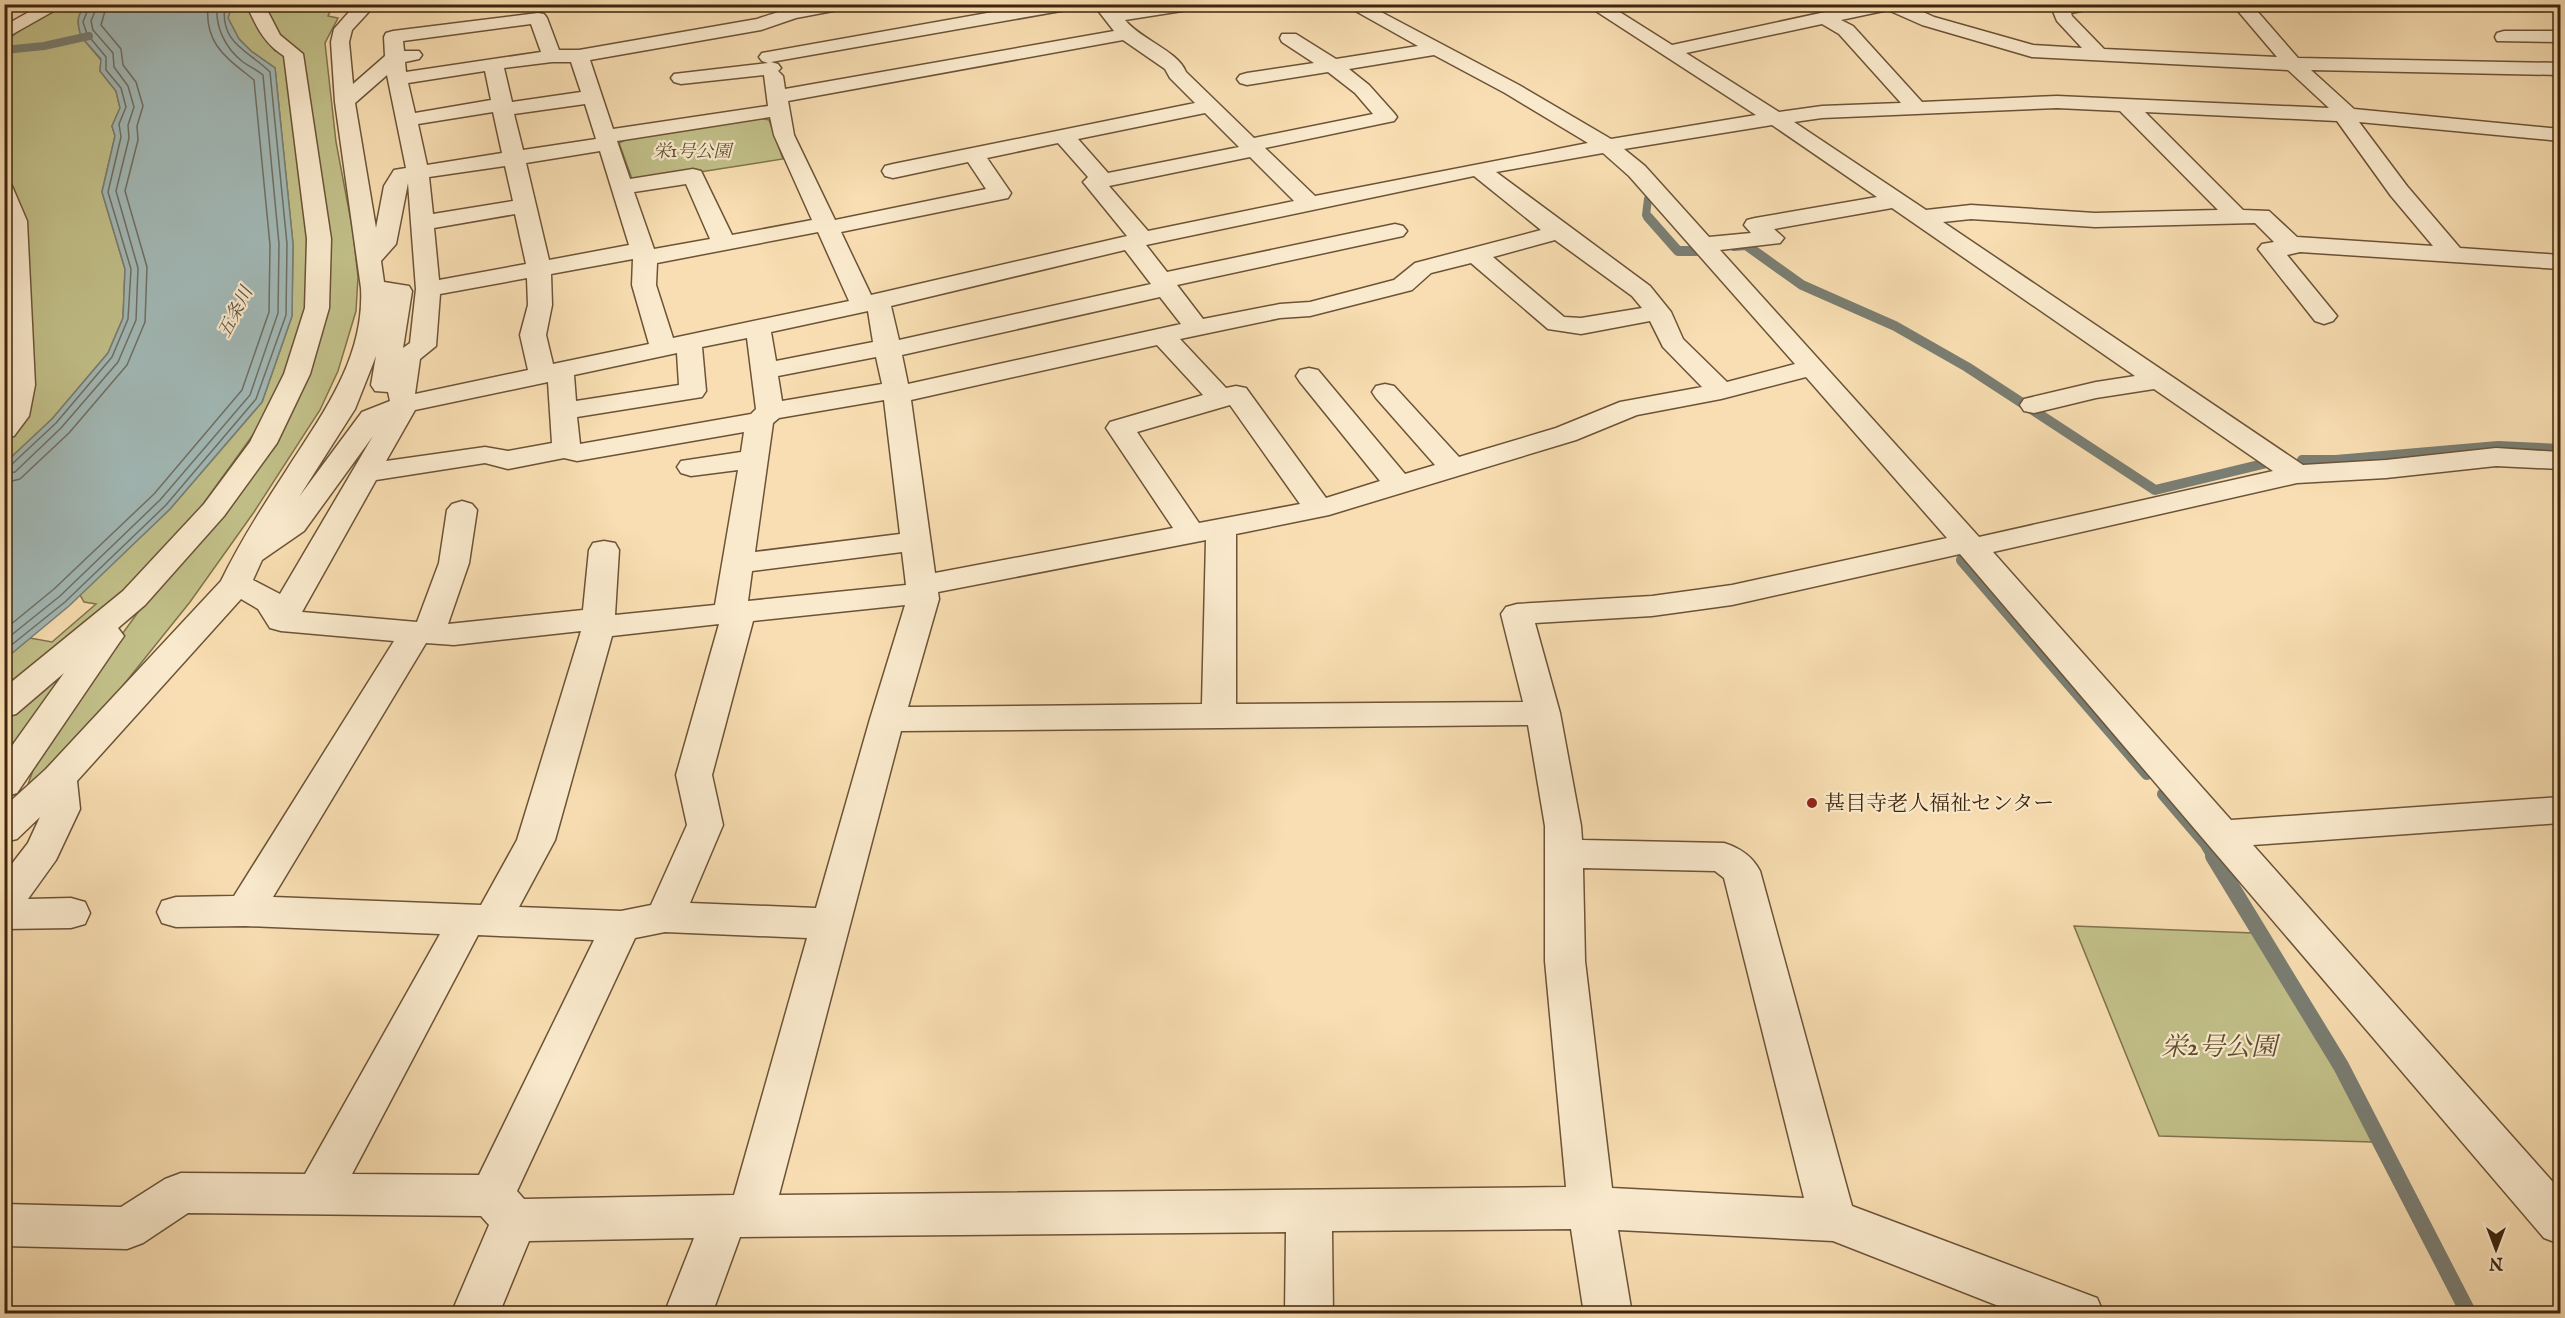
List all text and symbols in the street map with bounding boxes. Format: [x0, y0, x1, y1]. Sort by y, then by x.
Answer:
park label: 栄1号公園 [653, 141, 734, 164]
water label: 五条川 [214, 282, 260, 342]
place label: 甚目寺老人福祉センター [1824, 791, 2054, 818]
marker: 甚目寺老人福祉センター [1805, 796, 1819, 810]
park label: 栄2号公園 [2161, 1031, 2281, 1064]
north arrow [2466, 1219, 2526, 1279]
text: N [2489, 1252, 2504, 1272]

